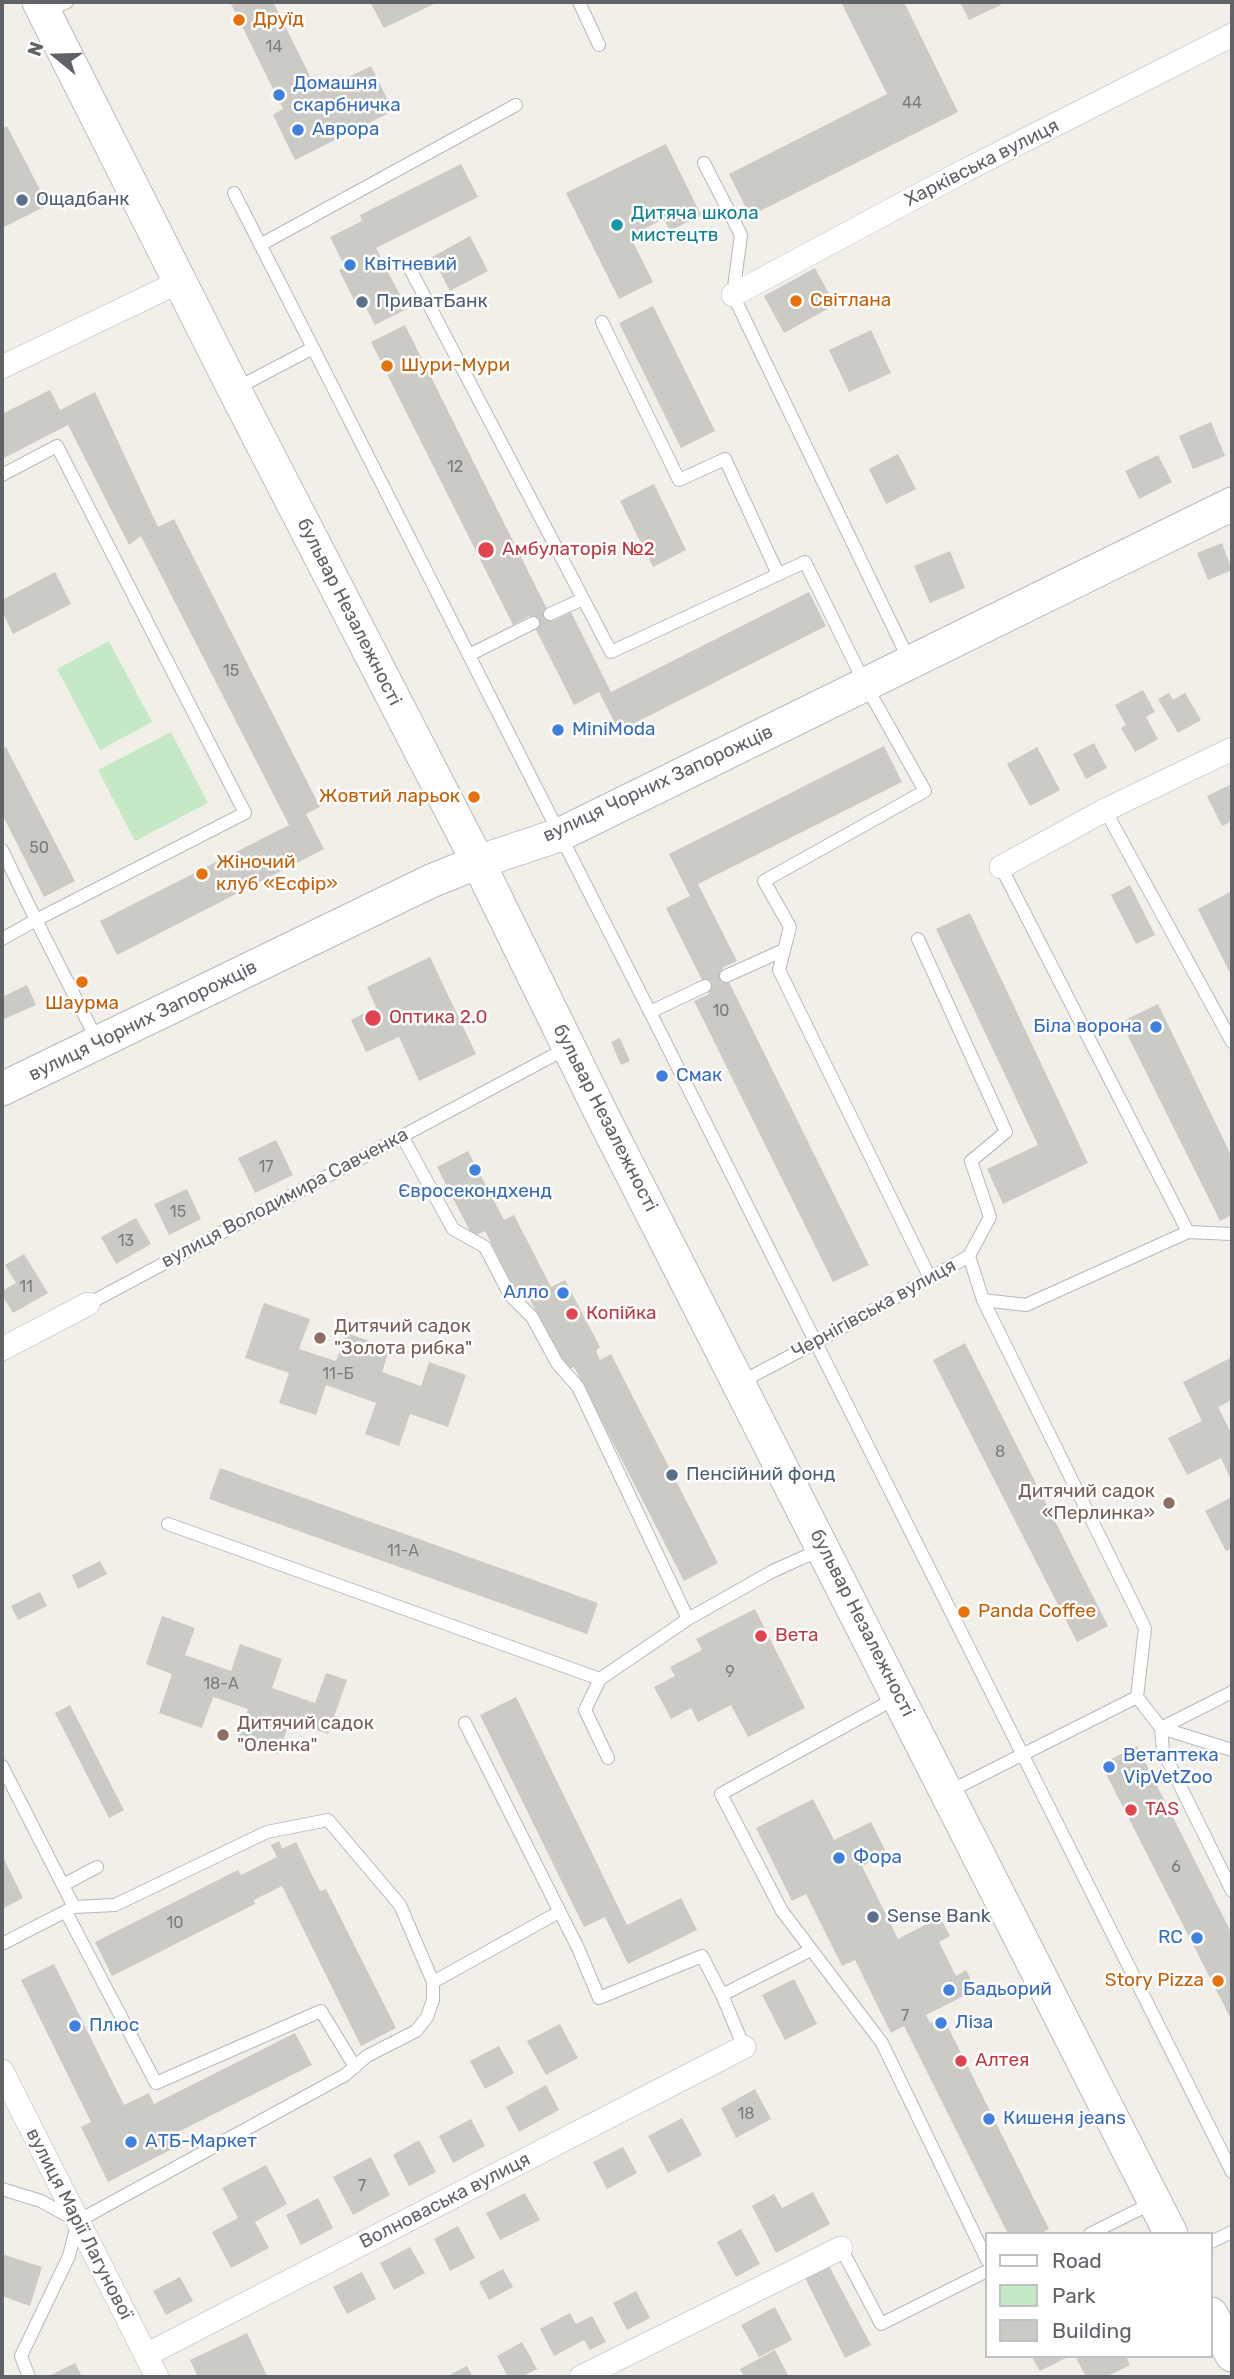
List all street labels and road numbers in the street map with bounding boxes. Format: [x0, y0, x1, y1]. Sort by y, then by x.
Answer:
street label: Харківська вулиця [901, 114, 1063, 212]
street label: бульвар Незалежності [292, 515, 406, 709]
street label: вулиця Чорних Запорожців [539, 721, 777, 847]
street label: вулиця Чорних Запорожців [25, 956, 261, 1086]
street label: бульвар Незалежності [548, 1021, 662, 1215]
street label: вулиця Володимира Савченка [158, 1123, 412, 1273]
street label: Чернігівська вулиця [788, 1254, 960, 1364]
street label: бульвар Незалежності [805, 1526, 919, 1720]
street label: вулиця Марії Лагунової [21, 2125, 137, 2323]
street label: Волноваська вулиця [356, 2148, 534, 2254]

